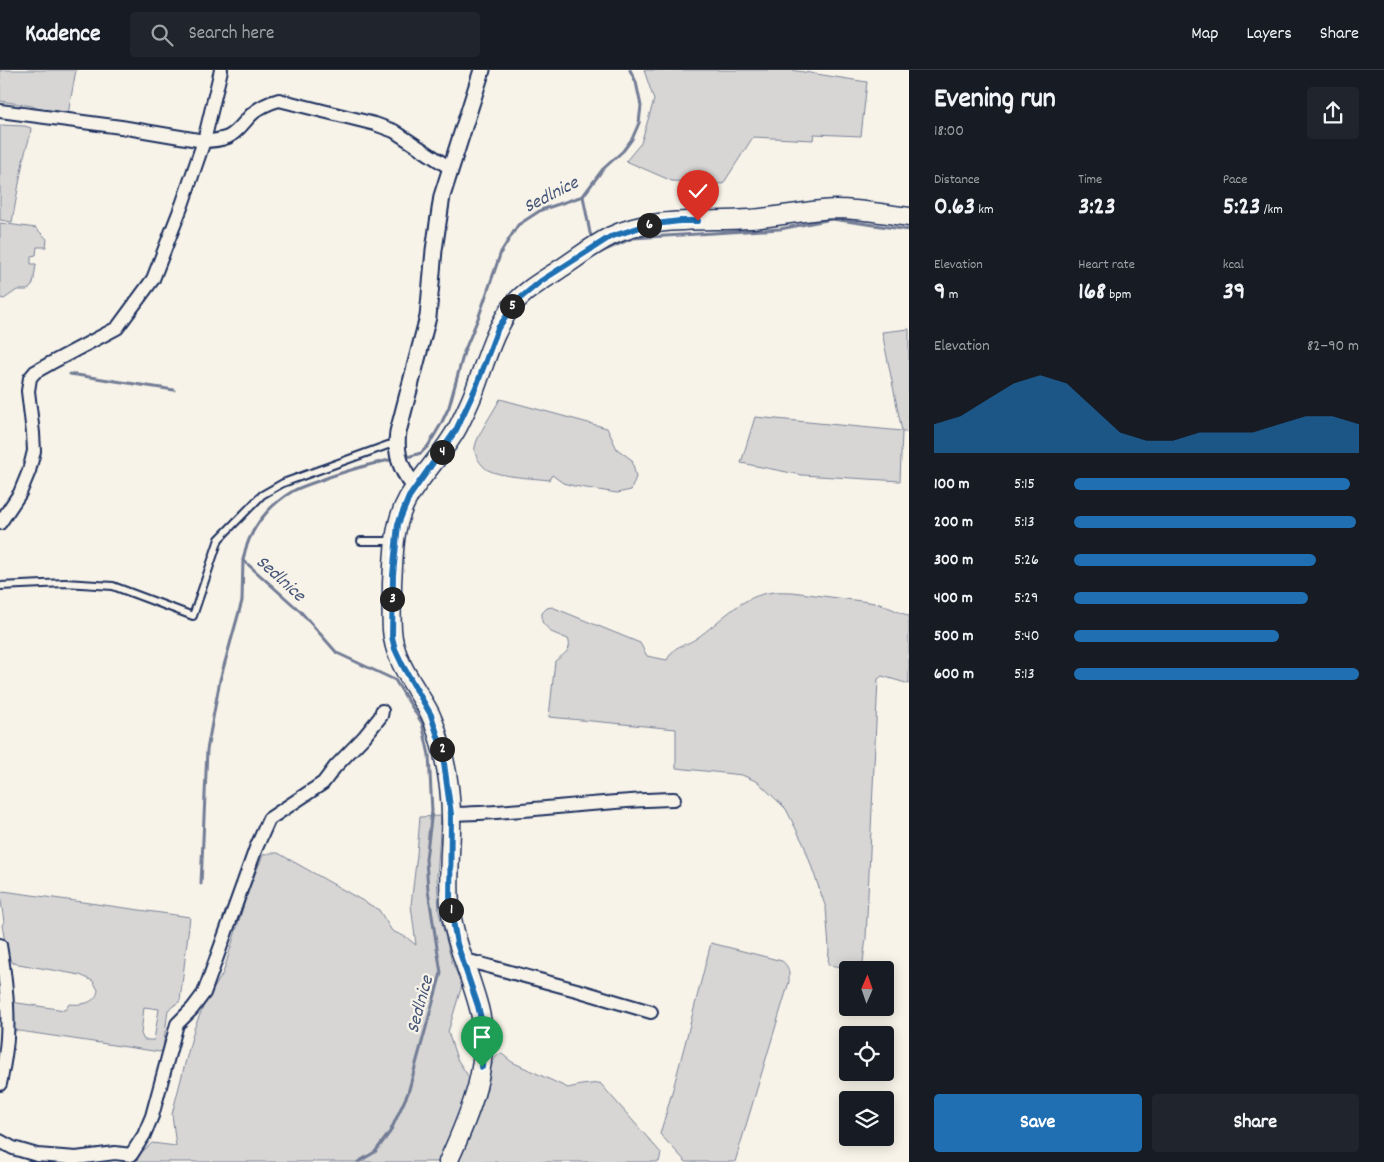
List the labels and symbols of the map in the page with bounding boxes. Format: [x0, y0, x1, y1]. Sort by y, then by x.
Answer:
water label: Sedlnice [519, 170, 585, 221]
pin [677, 170, 719, 221]
pin: 6 [636, 212, 662, 238]
pin: 5 [500, 294, 524, 318]
pin: 4 [430, 440, 454, 464]
water label: Sedlnice [249, 550, 312, 610]
pin: 3 [380, 586, 404, 612]
pin: 2 [430, 736, 454, 762]
pin: 1 [438, 898, 464, 922]
north arrow [839, 961, 894, 1016]
water label: Sedlnice [401, 972, 442, 1037]
pin [461, 1016, 503, 1067]

